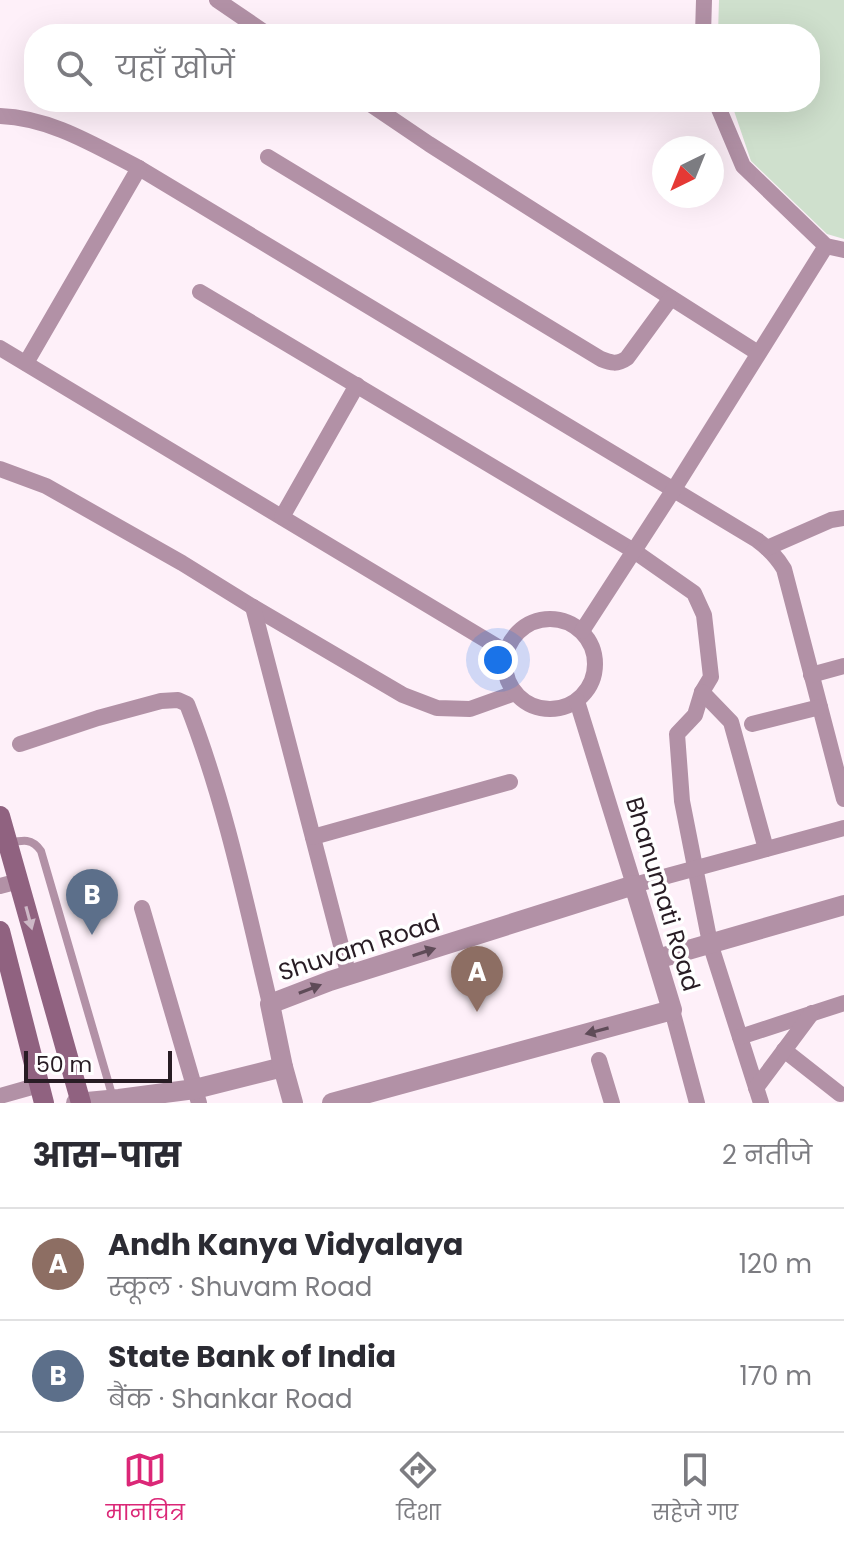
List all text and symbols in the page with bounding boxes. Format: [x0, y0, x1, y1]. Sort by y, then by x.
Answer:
search box [24, 24, 820, 112]
icon: search [52, 46, 96, 90]
text: यहाँ खोजें [116, 46, 235, 89]
north arrow [652, 136, 724, 208]
your location [478, 640, 518, 680]
street label: Bhanumati Road [618, 793, 708, 995]
pin: B [66, 869, 118, 935]
street label: Shuvam Road [274, 905, 444, 989]
one-way arrow [23, 906, 36, 930]
one-way arrow [412, 945, 436, 958]
pin: A [451, 946, 503, 1012]
one-way arrow [298, 982, 322, 995]
one-way arrow [584, 1025, 609, 1037]
scale bar [24, 1047, 172, 1083]
text: 50 m [36, 1049, 92, 1080]
text: आस-पास [32, 1131, 181, 1179]
text: 2 नतीजे [722, 1137, 812, 1173]
text: Andh Kanya Vidyalaya [108, 1223, 463, 1266]
text: A [48, 1246, 68, 1282]
text: 120 m [739, 1246, 812, 1282]
text: स्कूल · Shuvam Road [108, 1269, 372, 1305]
text: State Bank of India [108, 1335, 396, 1378]
text: B [49, 1358, 67, 1394]
text: 170 m [739, 1358, 812, 1394]
text: बैंक · Shankar Road [108, 1381, 353, 1417]
tab: मानचित्र [106, 1448, 185, 1529]
tab: दिशा [396, 1448, 441, 1529]
tab: सहेजे गए [652, 1448, 738, 1529]

